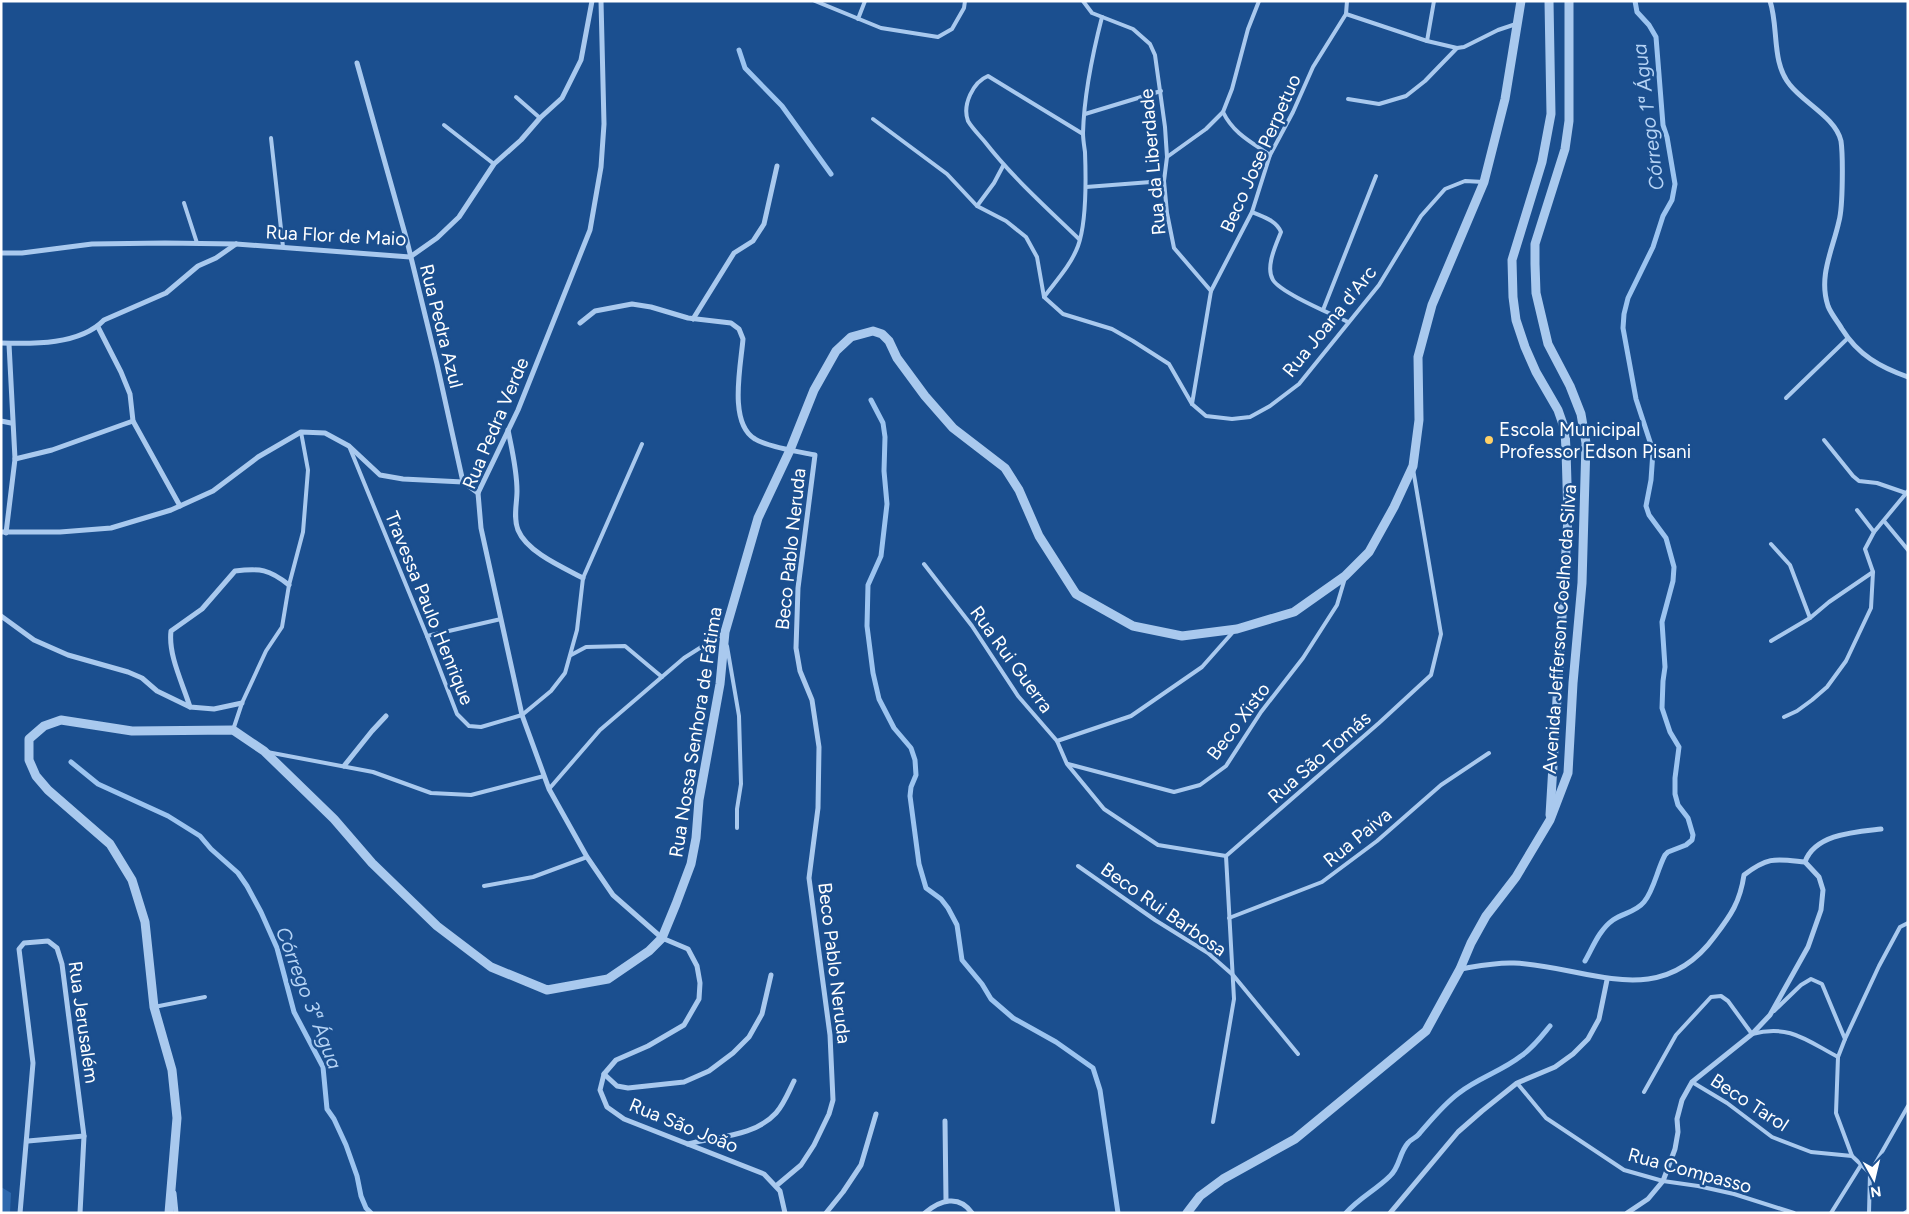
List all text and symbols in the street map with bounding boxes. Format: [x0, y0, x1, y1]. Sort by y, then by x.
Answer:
water label: Córrego 1ª Água [1627, 42, 1669, 192]
street label: Beco Jose Perpetuo [1215, 71, 1306, 236]
street label: Rua da Liberdade [1135, 88, 1170, 236]
street label: Rua Flor de Maio [265, 220, 407, 251]
street label: Rua Joana d'Arc [1277, 261, 1381, 382]
street label: Rua Pedra Azul [415, 262, 468, 391]
street label: Rua Pedra Verde [457, 354, 534, 492]
place label: Escola Municipal Professor Edson Pisani [1499, 418, 1691, 463]
marker: Escola Municipal Professor Edson Pisani [1483, 434, 1495, 446]
street label: Beco Pablo Neruda [771, 467, 810, 631]
street label: Avenida Jefferson Coelho da Silva [1538, 484, 1581, 774]
street label: Travessa Paulo Henrique [380, 508, 479, 708]
street label: Rua Rui Guerra [965, 601, 1058, 717]
street label: Rua Nossa Senhora de Fátima [664, 605, 727, 859]
street label: Beco Xisto [1202, 678, 1275, 765]
street label: Rua São Tomás [1263, 706, 1376, 808]
street label: Rua Paiva [1319, 803, 1396, 872]
street label: Beco Rui Barbosa [1096, 858, 1231, 961]
street label: Beco Pablo Neruda [813, 881, 856, 1045]
water label: Córrego 3ª Água [271, 923, 347, 1073]
street label: Rua Jerusalém [64, 959, 103, 1085]
street label: Beco Tarol [1706, 1069, 1793, 1136]
street label: Rua São João [626, 1093, 742, 1158]
street label: Rua Compasso [1625, 1143, 1754, 1198]
north arrow [1849, 1154, 1899, 1204]
text: N [1869, 1182, 1882, 1201]

